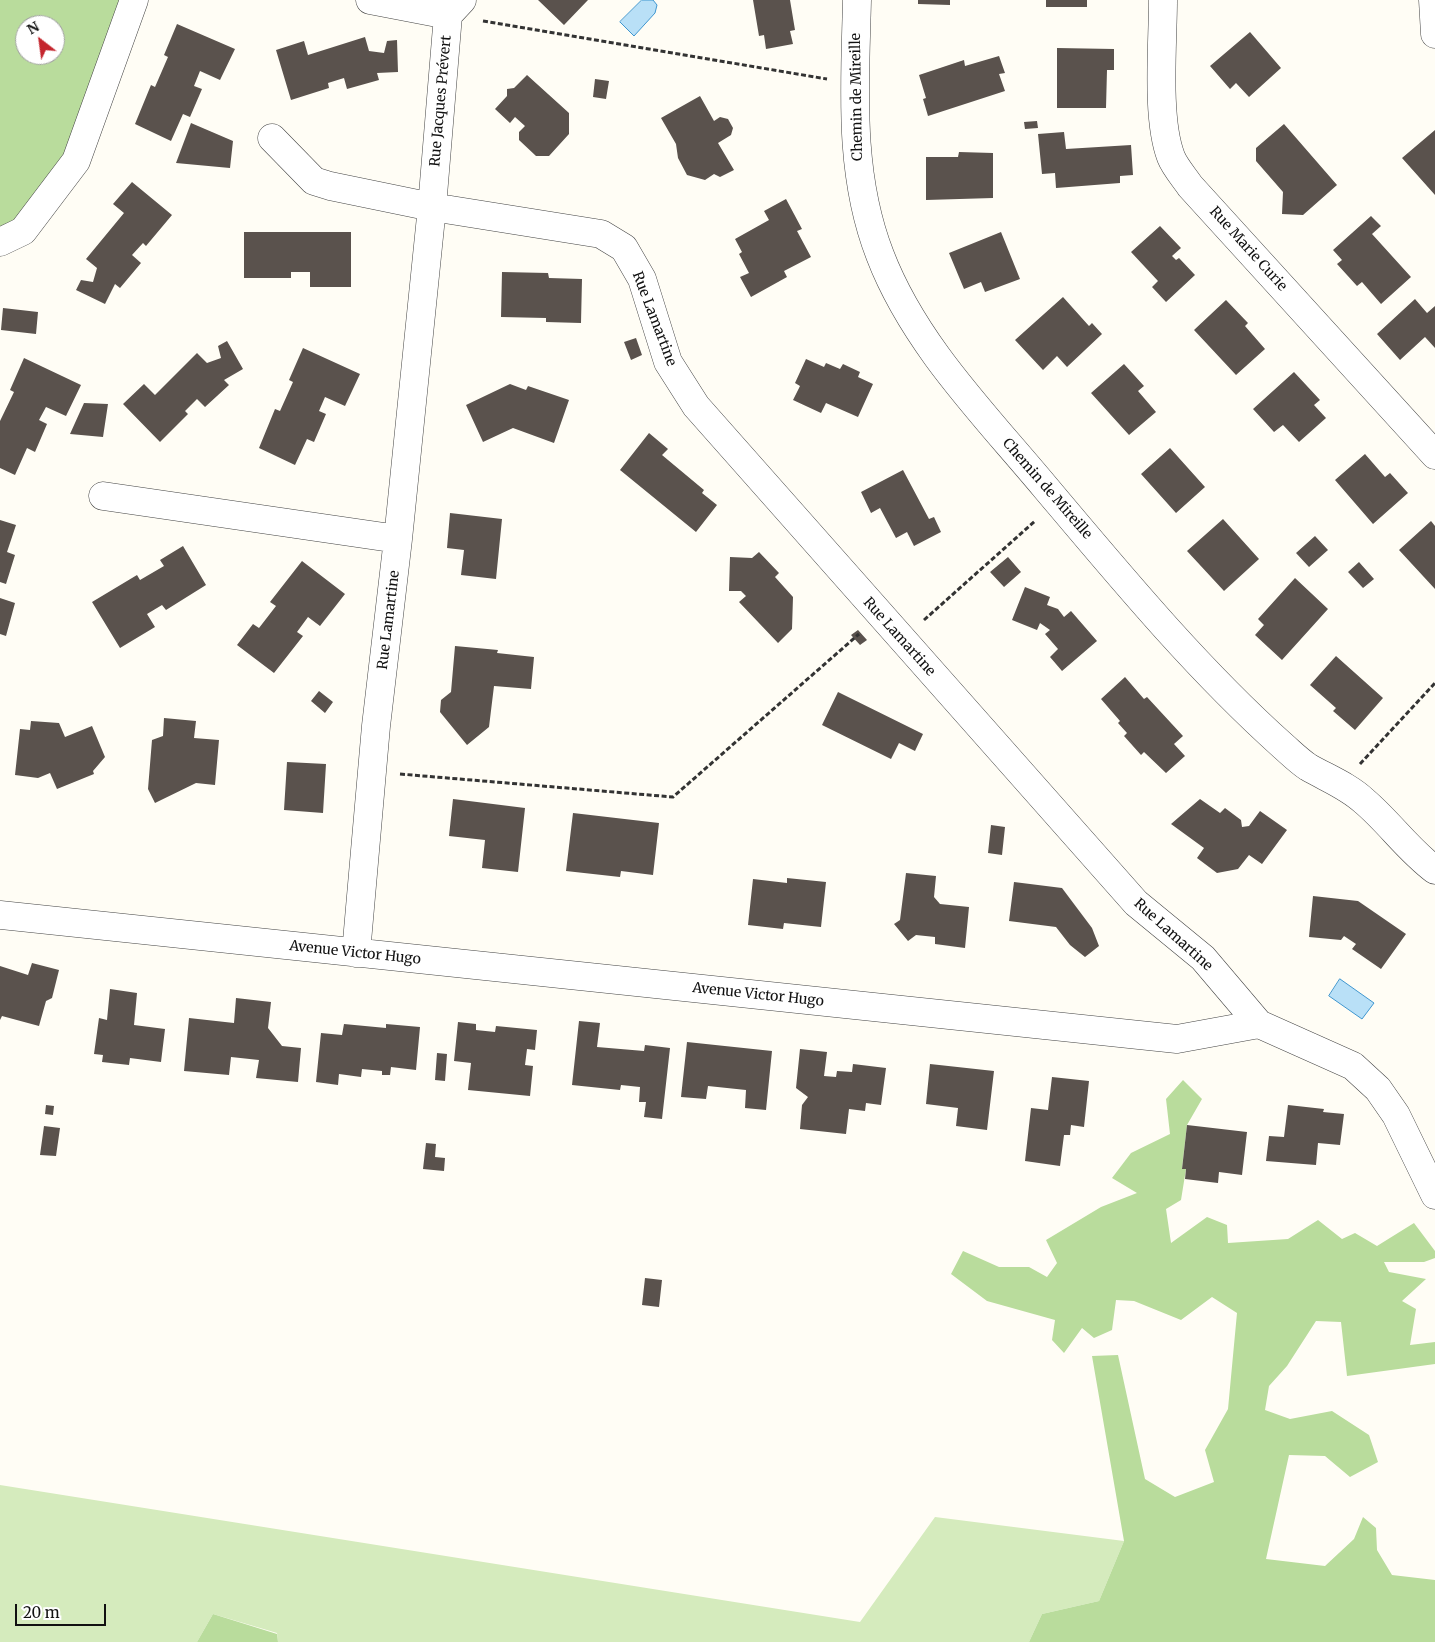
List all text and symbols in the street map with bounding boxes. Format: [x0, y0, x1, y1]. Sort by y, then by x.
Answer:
north arrow [15, 15, 65, 65]
text: N [24, 17, 42, 38]
street label: Chemin de Mireille [847, 33, 867, 161]
street label: Rue Jacques Prévert [427, 35, 455, 167]
street label: Rue Marie Curie [1206, 203, 1290, 295]
street label: Rue Lamartine [628, 269, 680, 369]
street label: Chemin de Mireille [999, 435, 1095, 543]
street label: Rue Lamartine [375, 569, 403, 671]
street label: Rue Lamartine [859, 594, 939, 680]
street label: Rue Lamartine [1130, 895, 1216, 975]
street label: Avenue Victor Hugo [288, 938, 422, 968]
street label: Avenue Victor Hugo [691, 980, 825, 1010]
scale bar [18, 1594, 109, 1626]
text: 20 m [23, 1603, 60, 1622]

